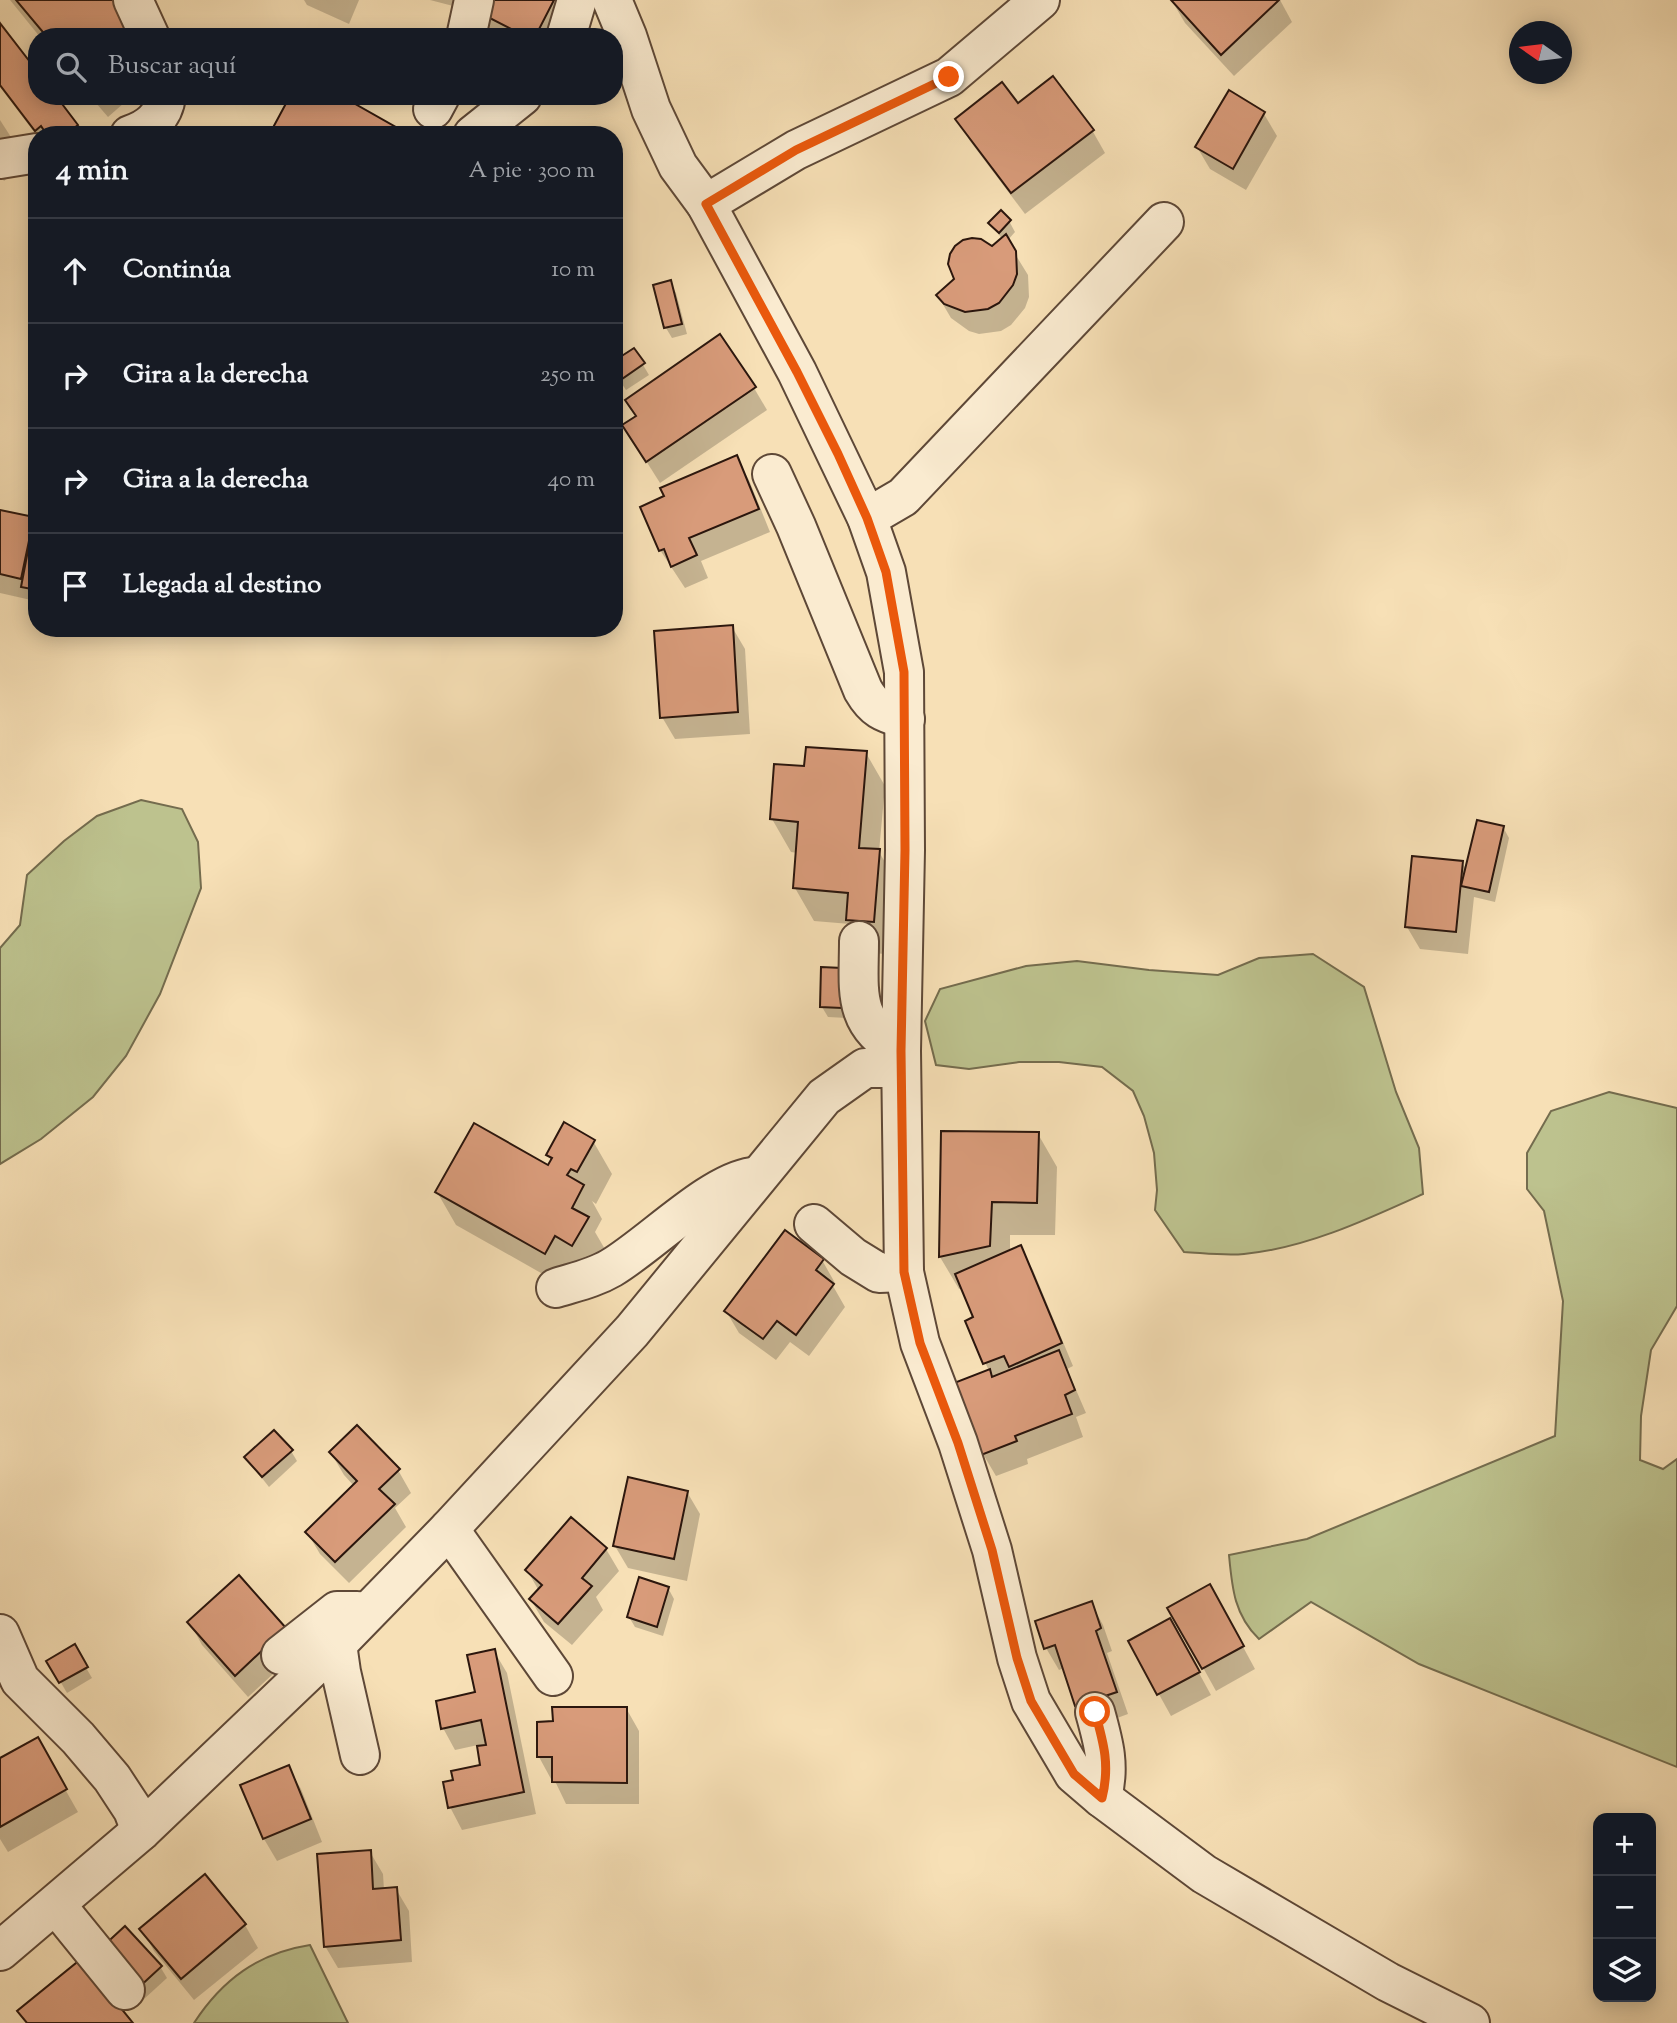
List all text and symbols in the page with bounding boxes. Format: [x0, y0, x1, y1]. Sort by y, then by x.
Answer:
north arrow [1509, 21, 1572, 84]
search box [28, 28, 623, 105]
icon: search [52, 48, 90, 86]
text: Buscar aquí [108, 48, 237, 85]
route end [933, 61, 964, 92]
text: 4 min [56, 150, 129, 193]
text: A pie · 300 m [469, 155, 595, 188]
icon: ahead [56, 252, 94, 290]
text: Continúa [123, 252, 231, 289]
text: 10 m [551, 254, 595, 287]
icon: right [56, 357, 94, 395]
text: Gira a la derecha [123, 357, 308, 394]
text: 250 m [540, 359, 595, 392]
icon: right [56, 462, 94, 500]
text: Gira a la derecha [123, 462, 308, 499]
text: 40 m [548, 464, 595, 497]
icon: arrive [56, 567, 94, 605]
text: Llegada al destino [123, 567, 321, 604]
route start [1079, 1696, 1110, 1727]
map controls [1593, 1813, 1656, 2002]
button: + [1593, 1813, 1656, 1876]
button: − [1593, 1876, 1656, 1939]
button: layers [1593, 1939, 1656, 2002]

